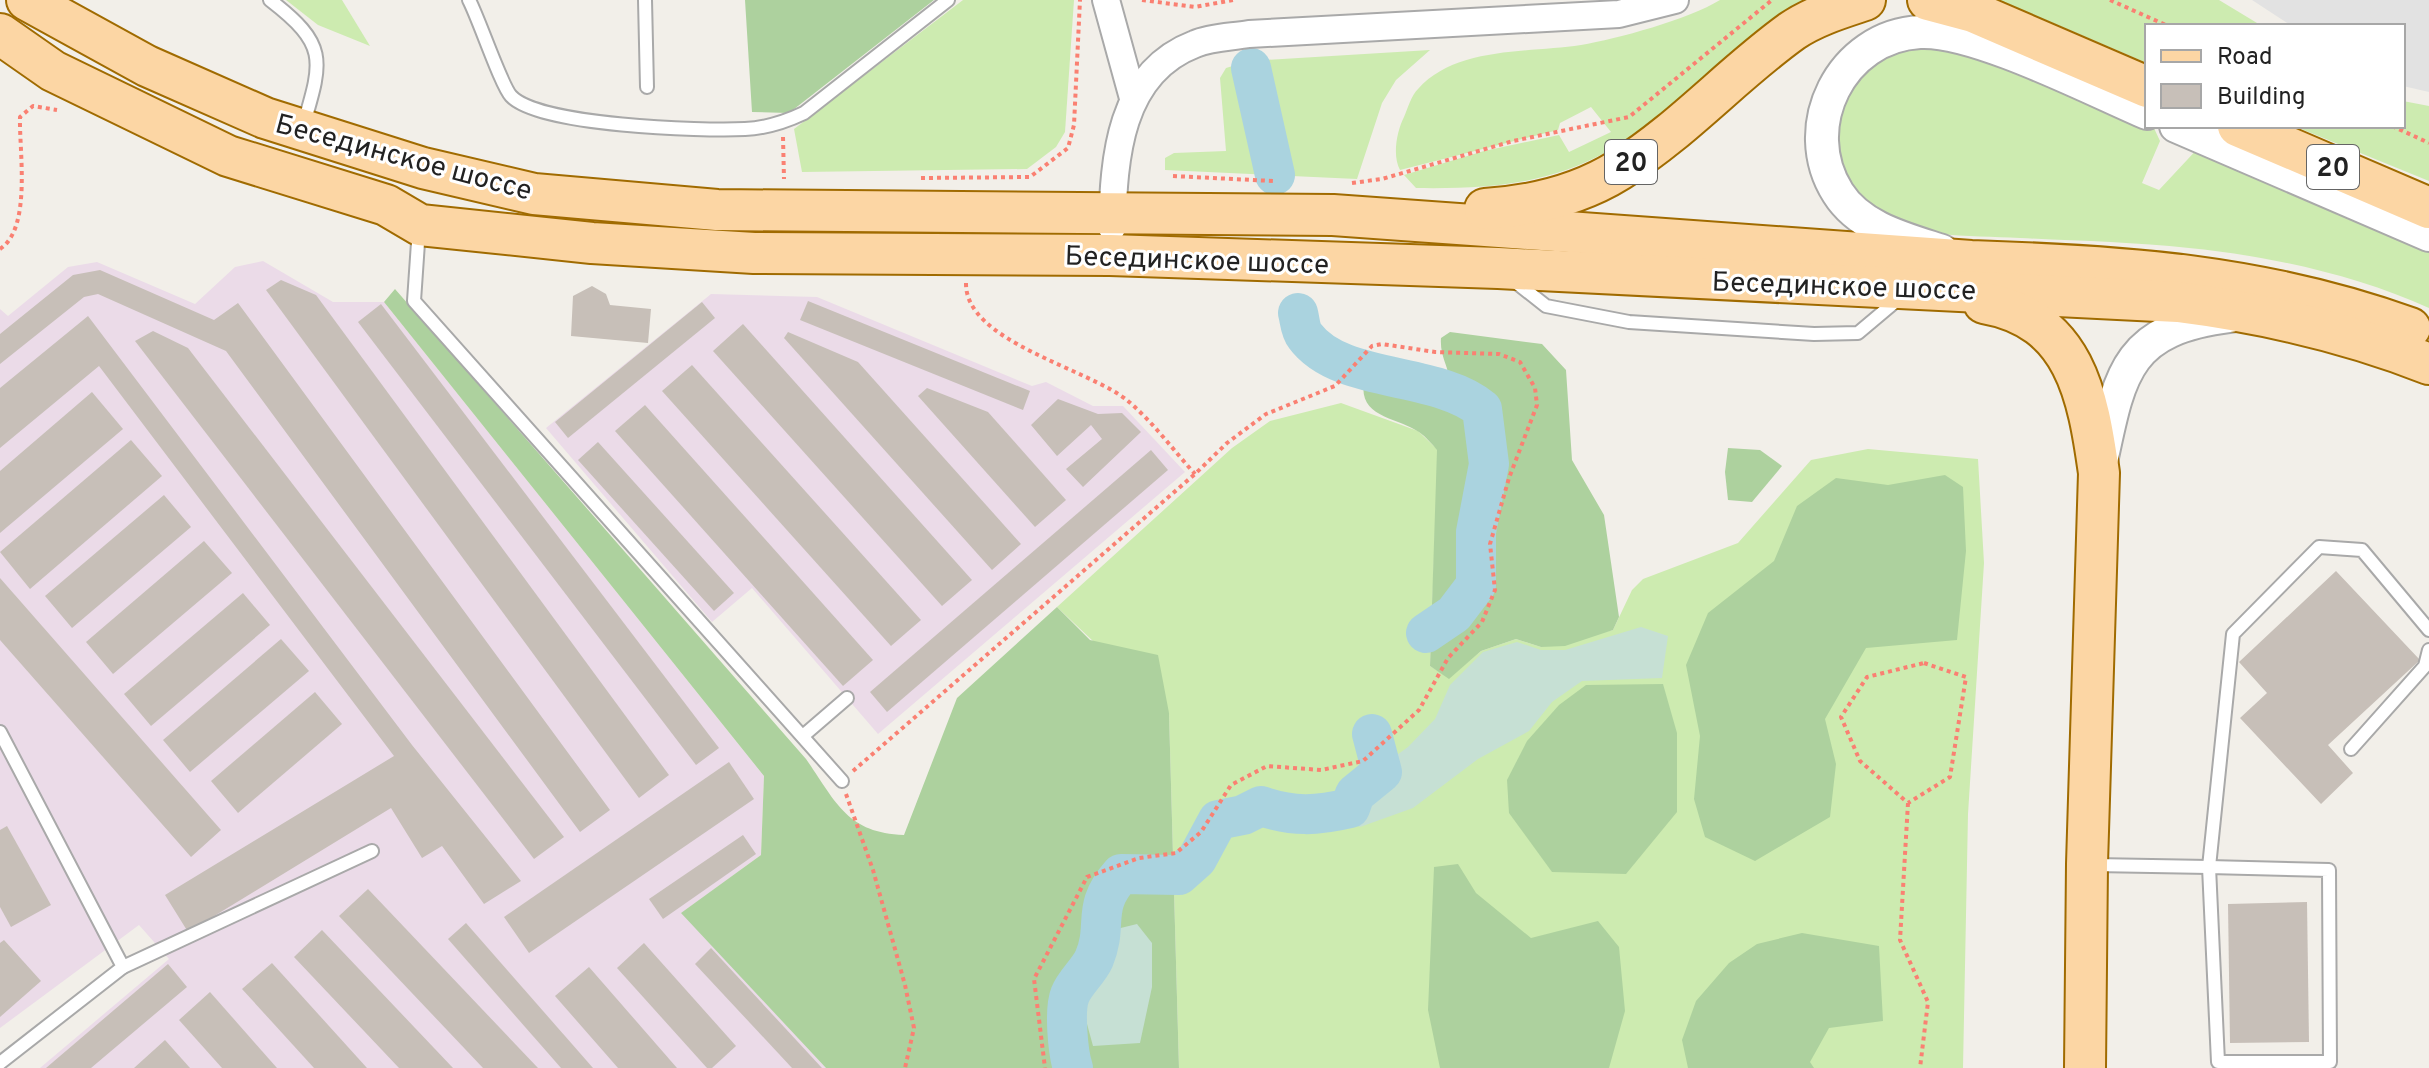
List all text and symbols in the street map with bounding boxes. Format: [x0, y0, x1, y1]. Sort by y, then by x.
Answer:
legend [2145, 24, 2405, 128]
text: Road [2217, 43, 2273, 73]
text: Building [2217, 83, 2306, 113]
street label: Бесединское шоссе [271, 107, 536, 211]
road number: 20 [1605, 140, 1657, 184]
road number: 20 [2307, 145, 2359, 189]
street label: Бесединское шоссе [1064, 239, 1330, 285]
street label: Бесединское шоссе [1711, 265, 1977, 311]

